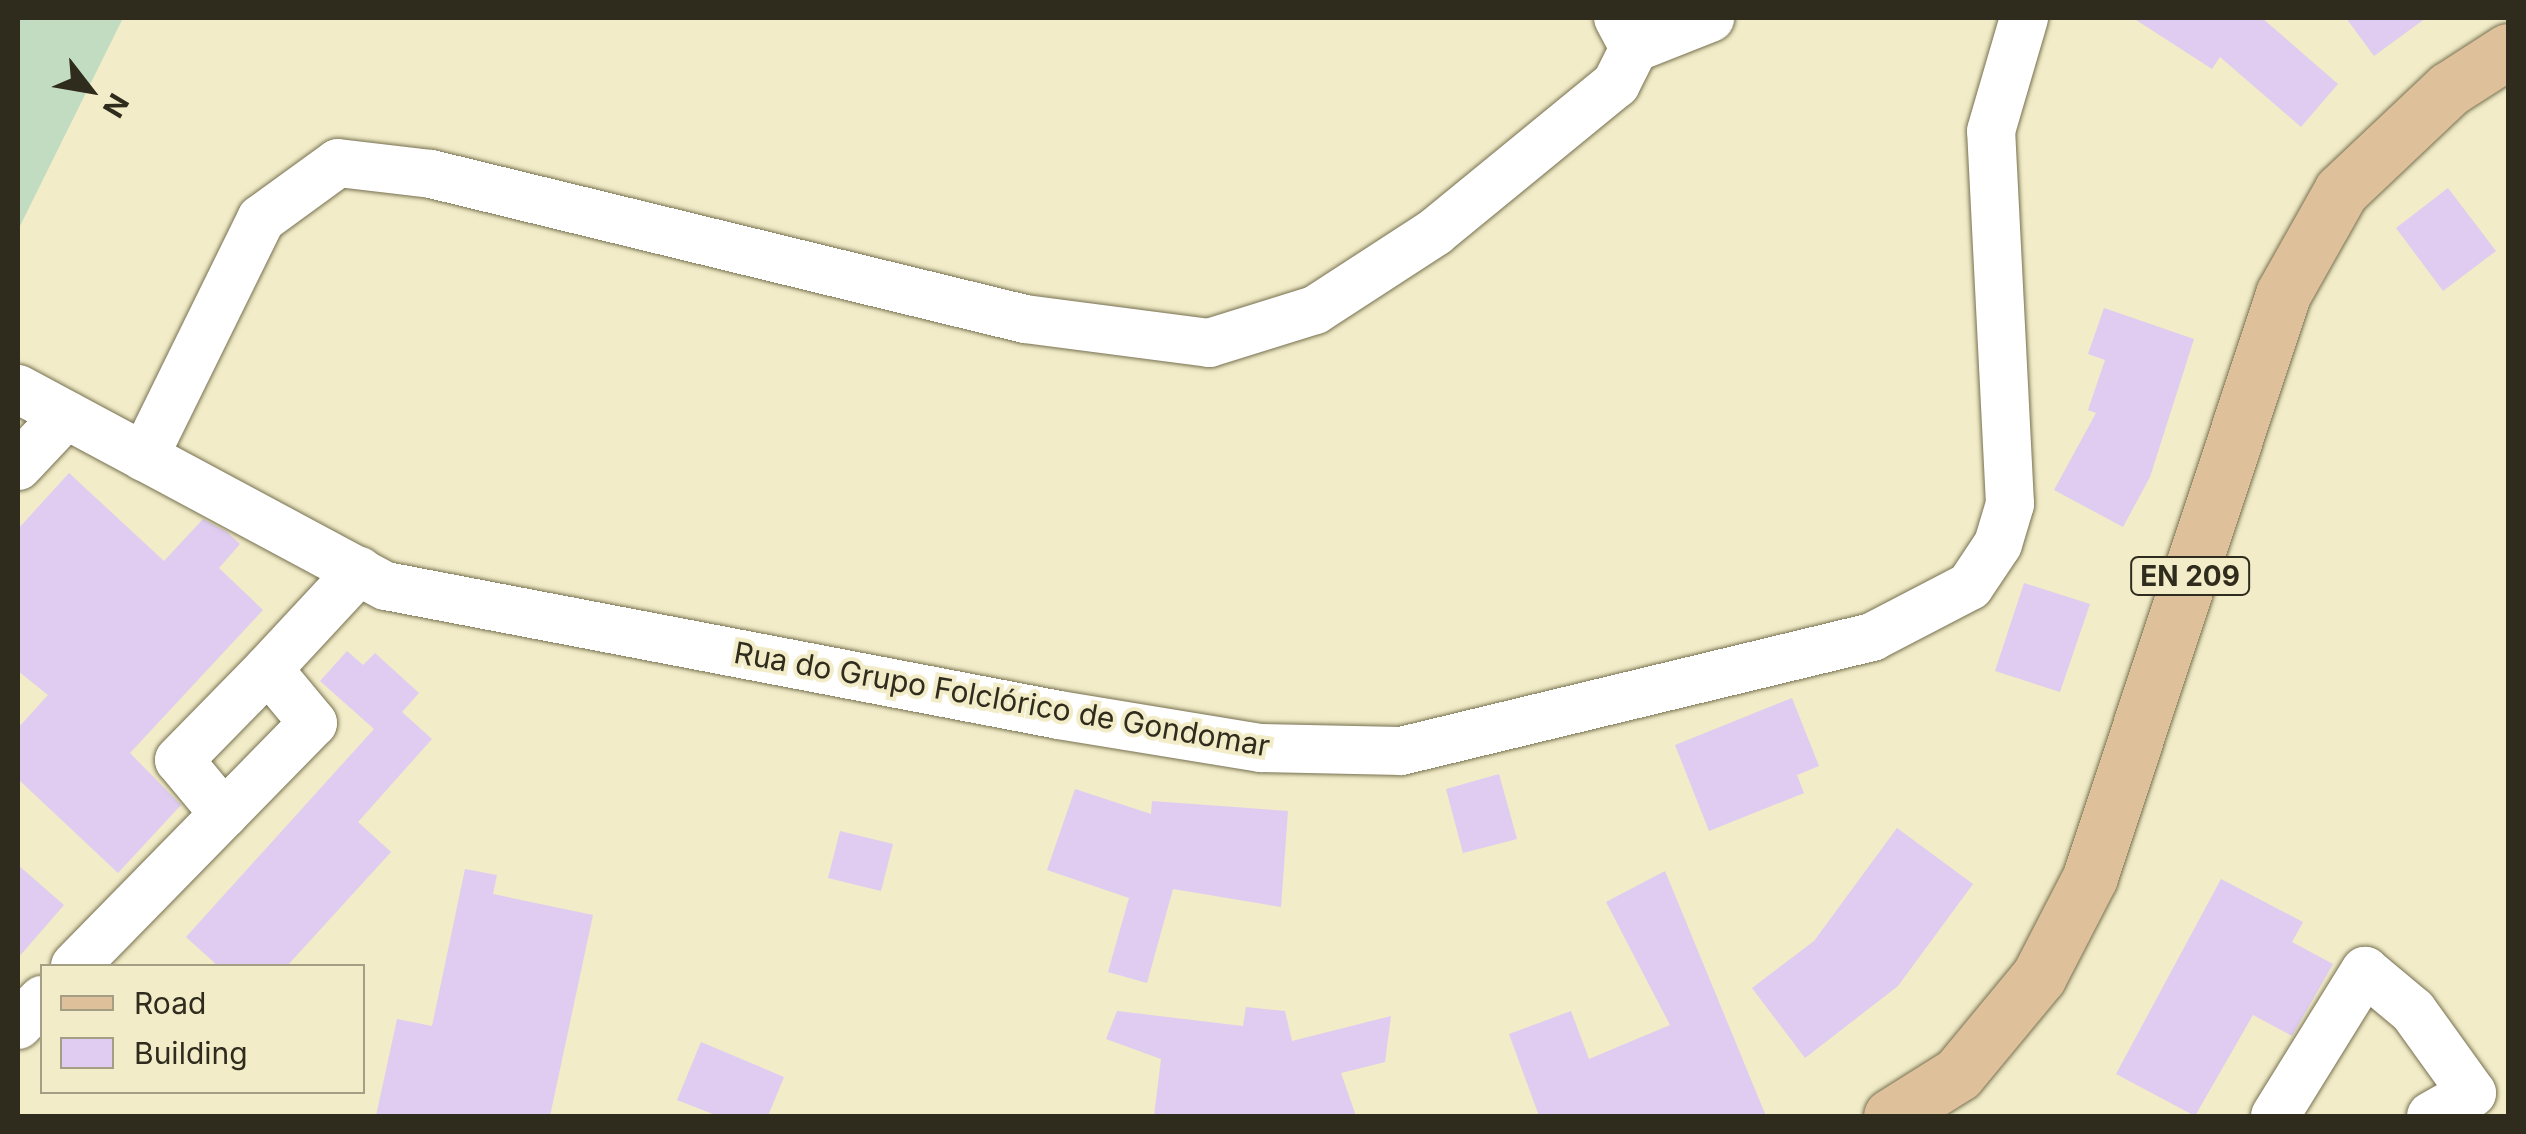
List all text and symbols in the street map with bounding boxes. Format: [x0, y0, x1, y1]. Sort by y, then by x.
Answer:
north arrow [40, 40, 140, 140]
text: N [96, 88, 136, 123]
road number: EN 209 [2130, 553, 2250, 599]
street label: Rua do Grupo Folclórico de Gondomar [731, 634, 1273, 764]
legend [40, 964, 365, 1094]
text: Road [134, 985, 206, 1021]
text: Building [134, 1035, 248, 1071]

